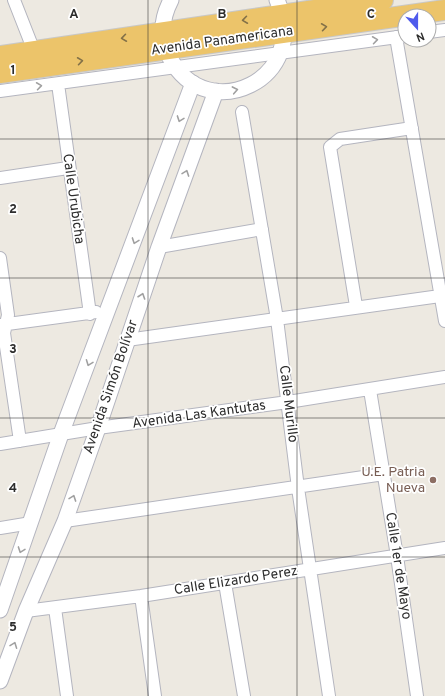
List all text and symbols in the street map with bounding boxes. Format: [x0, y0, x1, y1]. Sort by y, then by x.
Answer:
text: A [69, 7, 79, 23]
text: B [218, 7, 227, 23]
text: C [367, 7, 375, 23]
north arrow [397, 8, 437, 48]
one-way arrow [242, 15, 248, 24]
street label: Avenida Panamericana [150, 23, 294, 59]
one-way arrow [321, 23, 327, 32]
text: N [414, 28, 426, 44]
one-way arrow [121, 33, 127, 42]
one-way arrow [372, 36, 378, 45]
one-way arrow [77, 57, 83, 66]
text: 1 [10, 63, 16, 79]
one-way arrow [36, 82, 42, 91]
one-way arrow [231, 86, 238, 94]
one-way arrow [176, 116, 184, 123]
street label: Calle Urubicha [58, 153, 88, 245]
one-way arrow [181, 170, 189, 177]
text: 2 [9, 202, 17, 218]
one-way arrow [131, 238, 139, 245]
one-way arrow [137, 292, 146, 299]
street label: Avenida Simón Bolívar [80, 317, 142, 456]
text: 3 [9, 342, 17, 358]
one-way arrow [86, 360, 94, 367]
street label: Calle Murillo [275, 364, 301, 444]
street label: Avenida Las Kantutas [131, 397, 267, 433]
place label: U.E. Patria Nueva [361, 464, 425, 497]
marker: U.E. Patria Nueva [428, 475, 438, 485]
text: 4 [9, 481, 17, 497]
one-way arrow [68, 495, 76, 502]
street label: Calle 1er de Mayo [381, 511, 415, 621]
one-way arrow [18, 547, 26, 554]
street label: Calle Elizardo Perez [173, 563, 299, 599]
text: 5 [9, 620, 17, 636]
one-way arrow [9, 641, 17, 648]

